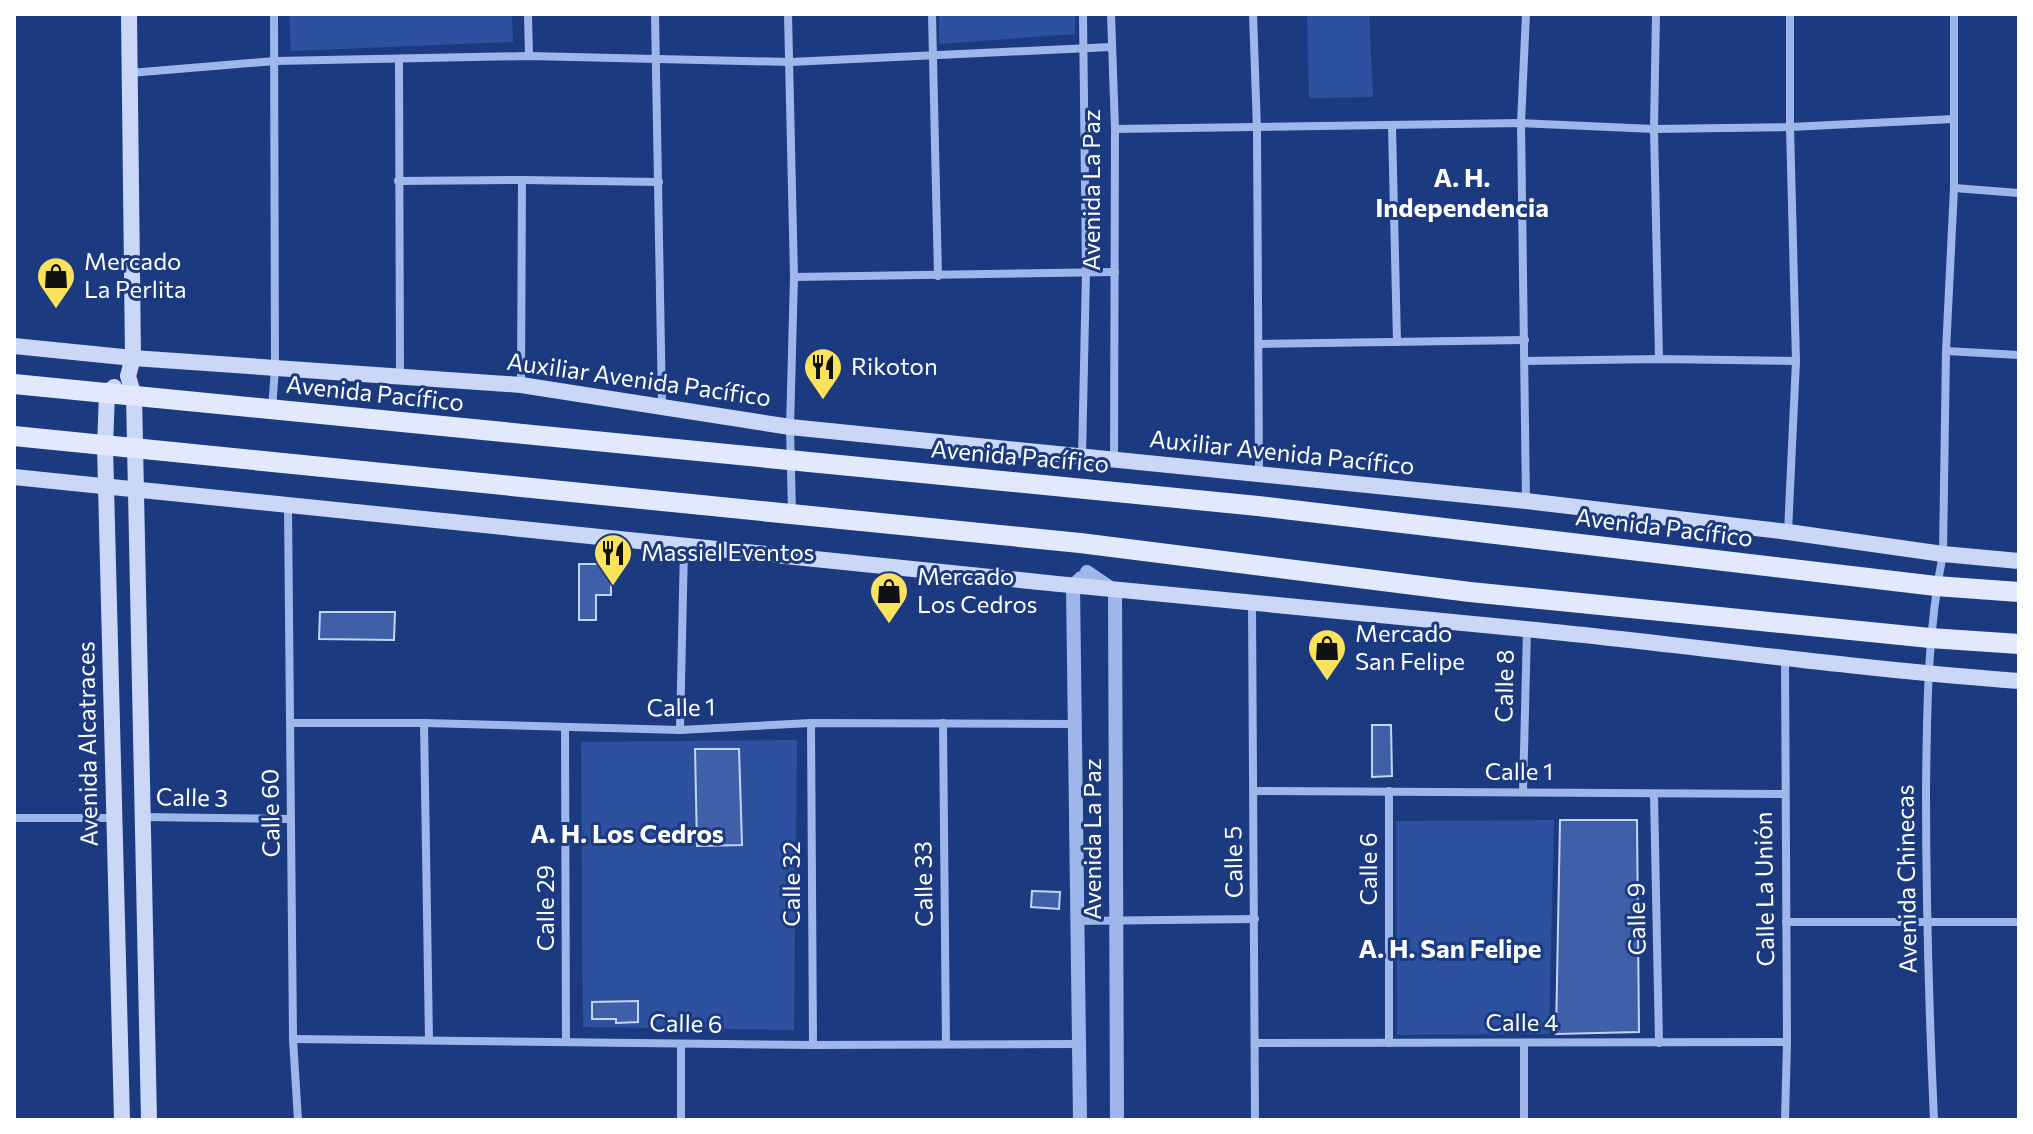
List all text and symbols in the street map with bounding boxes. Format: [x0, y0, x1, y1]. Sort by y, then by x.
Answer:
street label: Avenida La Paz [1076, 109, 1105, 271]
district label: A. H. Independencia [1375, 161, 1549, 222]
place label: Mercado La Perlita [84, 246, 186, 303]
shop icon: Mercado La Perlita [35, 255, 77, 310]
street label: Auxiliar Avenida Pacífico [505, 346, 773, 411]
restaurant icon: Rikoton [802, 346, 844, 401]
place label: Rikoton [851, 351, 938, 380]
street label: Avenida Pacífico [285, 369, 465, 416]
street label: Auxiliar Avenida Pacífico [1148, 423, 1416, 480]
street label: Avenida Pacífico [930, 433, 1110, 478]
street label: Avenida Pacífico [1574, 501, 1755, 552]
restaurant icon: Massiel Eventos [592, 532, 634, 587]
place label: Massiel Eventos [641, 537, 814, 566]
place label: Mercado Los Cedros [917, 561, 1038, 618]
shop icon: Mercado Los Cedros [868, 570, 910, 625]
place label: Mercado San Felipe [1355, 618, 1465, 675]
shop icon: Mercado San Felipe [1306, 627, 1348, 682]
street label: Avenida Alcatraces [70, 641, 103, 847]
street label: Calle 8 [1488, 649, 1519, 723]
street label: Calle 1 [646, 691, 716, 722]
street label: Calle 1 [1485, 756, 1553, 785]
street label: Avenida La Paz [1077, 758, 1106, 920]
street label: Calle 60 [254, 768, 285, 858]
street label: Calle 3 [156, 781, 228, 812]
street label: Avenida Chinecas [1889, 784, 1922, 974]
street label: Calle La Unión [1748, 811, 1779, 967]
district label: A. H. Los Cedros [530, 817, 724, 848]
street label: Calle 5 [1217, 826, 1248, 898]
street label: Calle 6 [1353, 832, 1382, 906]
street label: Calle 32 [776, 841, 805, 927]
street label: Calle 33 [907, 841, 938, 927]
street label: Calle 29 [530, 865, 559, 951]
street label: Calle 9 [1620, 882, 1651, 956]
district label: A. H. San Felipe [1359, 932, 1542, 963]
street label: Calle 6 [649, 1007, 723, 1038]
street label: Calle 4 [1486, 1007, 1558, 1036]

